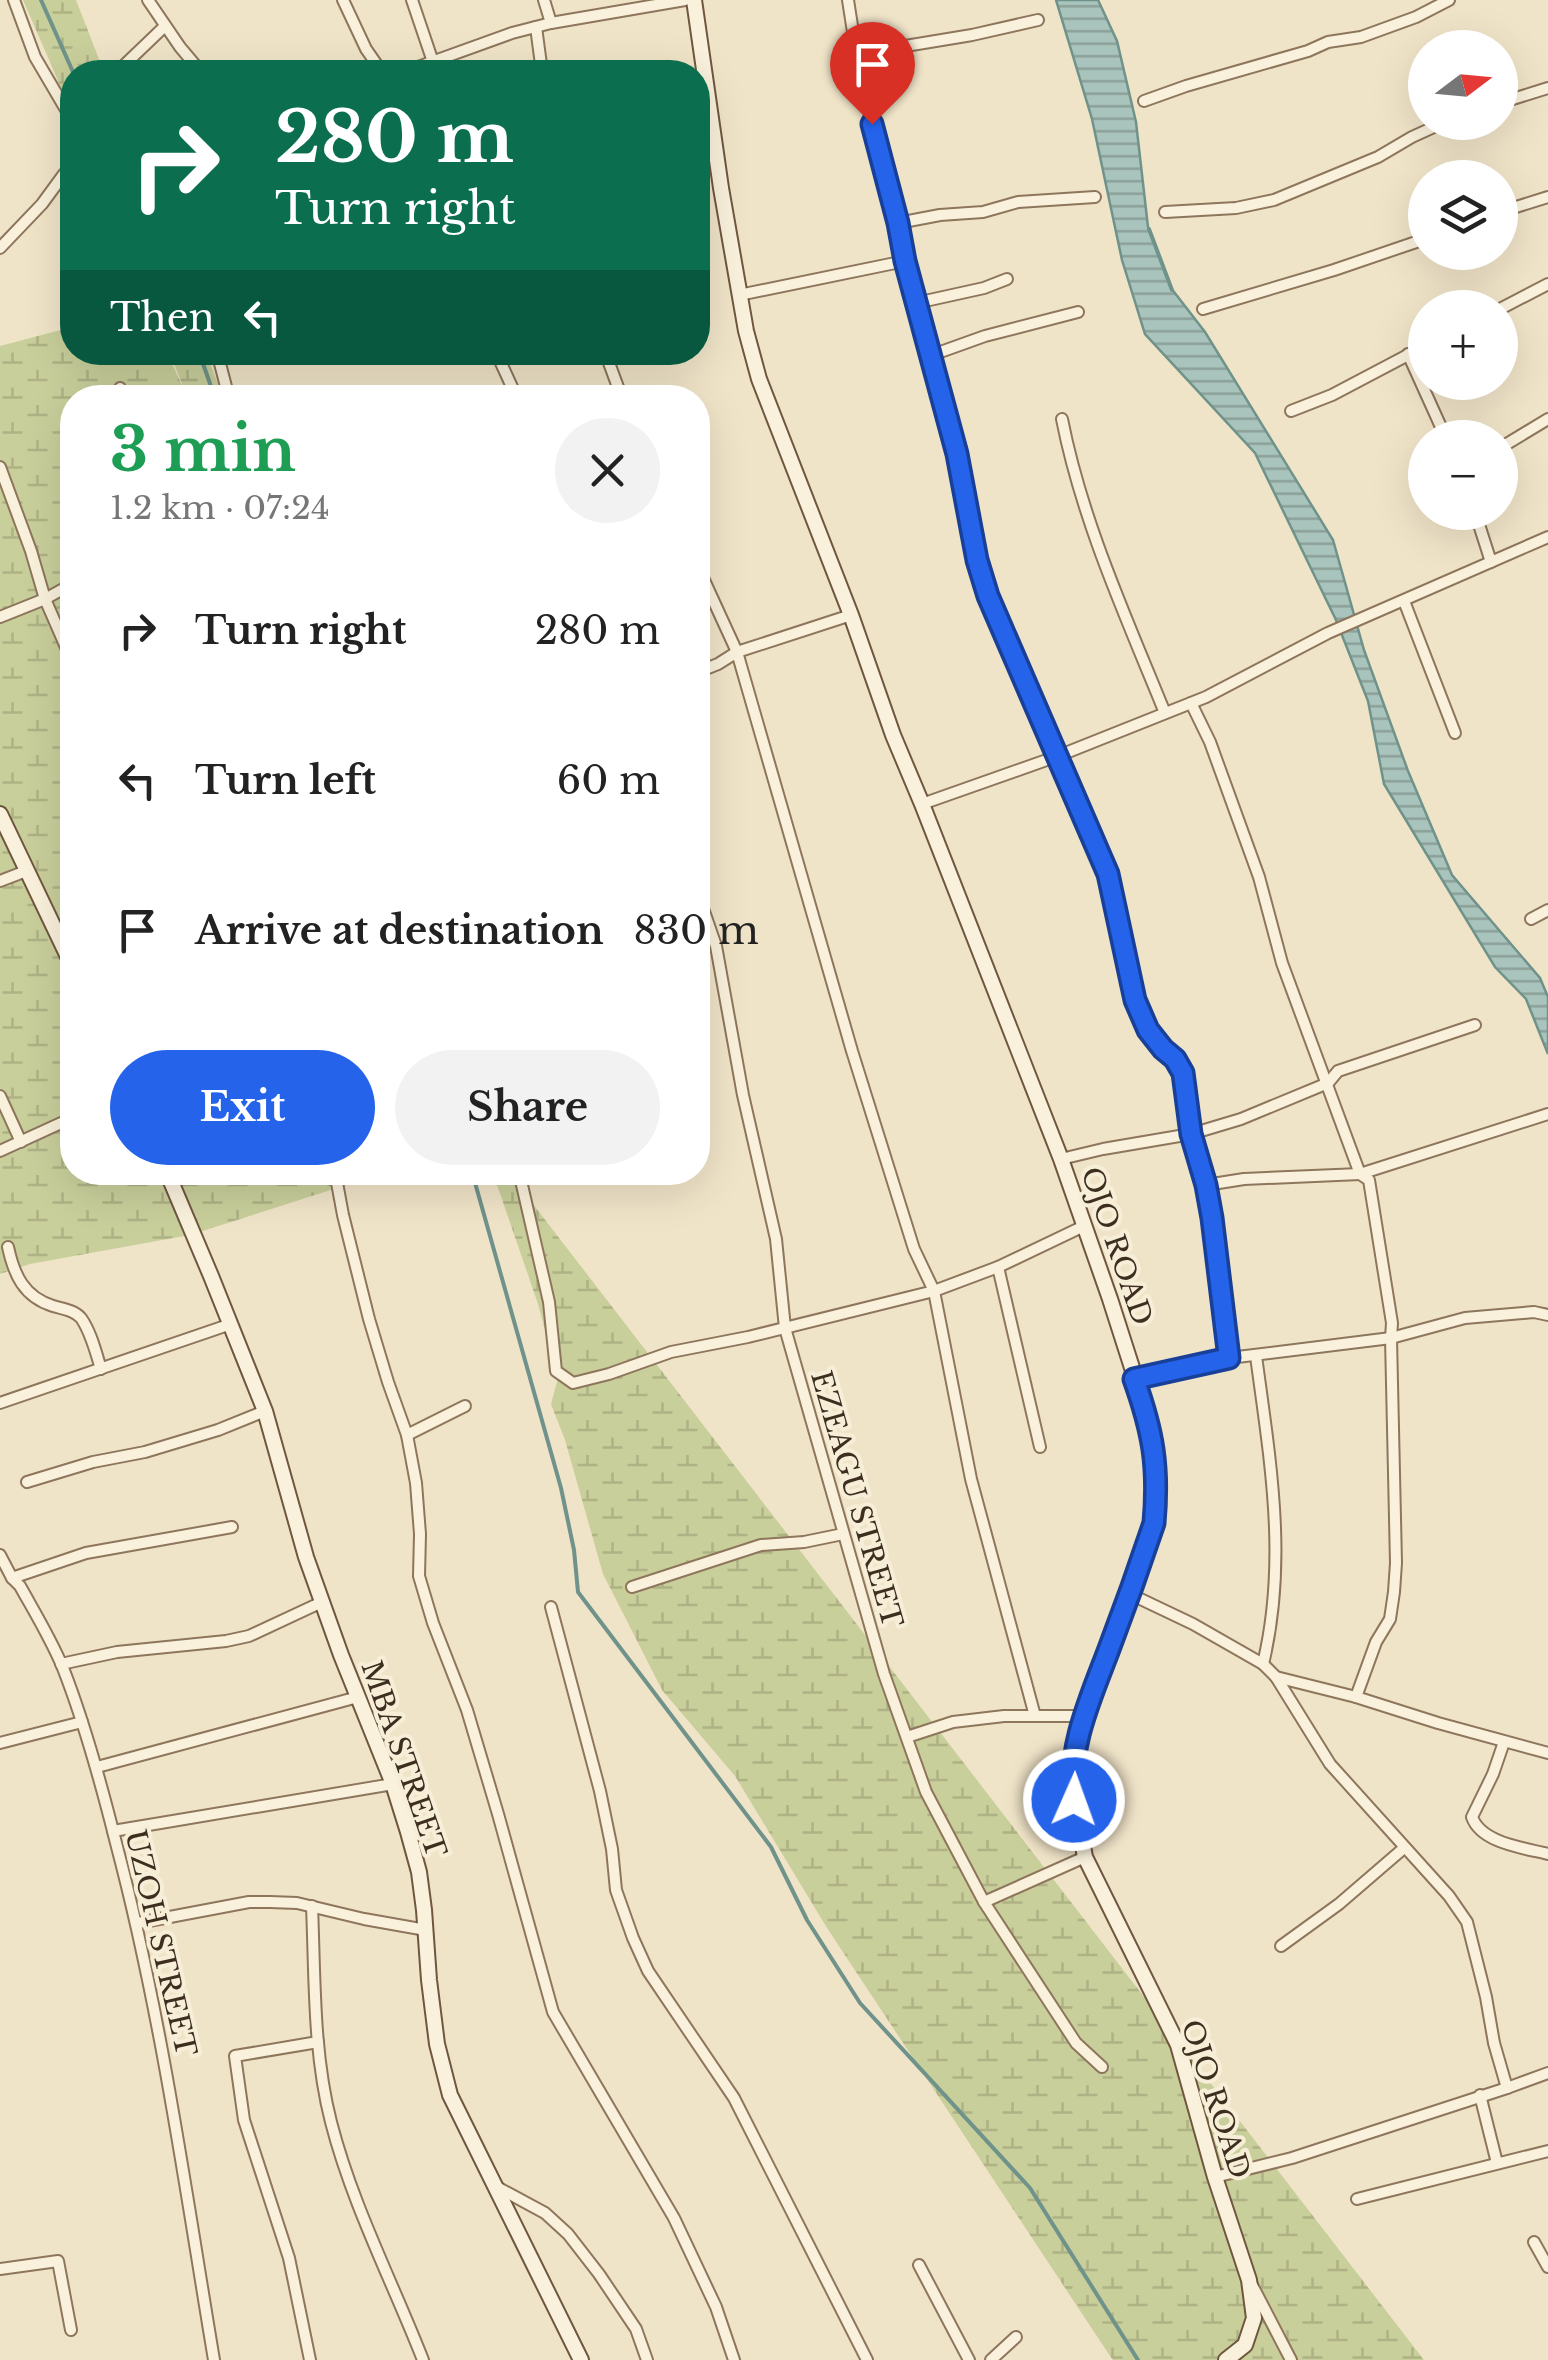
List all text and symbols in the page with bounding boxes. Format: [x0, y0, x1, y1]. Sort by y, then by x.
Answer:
pin [830, 22, 915, 125]
north arrow [1408, 30, 1518, 140]
map controls [1408, 30, 1518, 530]
icon: arrive [845, 37, 900, 92]
text: 280 m [275, 94, 514, 181]
icon: right [110, 100, 240, 230]
button: layers [1408, 160, 1518, 270]
text: Turn right [275, 180, 516, 236]
icon: left [235, 290, 290, 345]
button: + [1408, 290, 1518, 400]
text: Then [110, 294, 215, 341]
text: 3 min [110, 413, 296, 487]
button: close [555, 418, 660, 523]
button: − [1408, 420, 1518, 530]
text: 1.2 km · 07:24 [110, 488, 330, 528]
icon: right [110, 603, 165, 658]
text: Turn right [195, 607, 406, 654]
text: 280 m [535, 607, 660, 654]
icon: left [110, 753, 165, 808]
text: Turn left [195, 757, 376, 804]
text: 60 m [557, 757, 660, 804]
icon: arrive [110, 903, 165, 958]
text: Arrive at destination [195, 907, 604, 954]
text: 830 m [634, 907, 759, 954]
button: Exit [110, 1050, 375, 1165]
button: Share [395, 1050, 660, 1165]
street label: OJO ROAD [1073, 1162, 1160, 1330]
street label: EZEAGU STREET [803, 1367, 910, 1632]
street label: MBA STREET [353, 1656, 454, 1863]
position arrow [1022, 1748, 1126, 1852]
street label: UZOH STREET [117, 1826, 204, 2060]
street label: OJO ROAD [1173, 2015, 1258, 2183]

